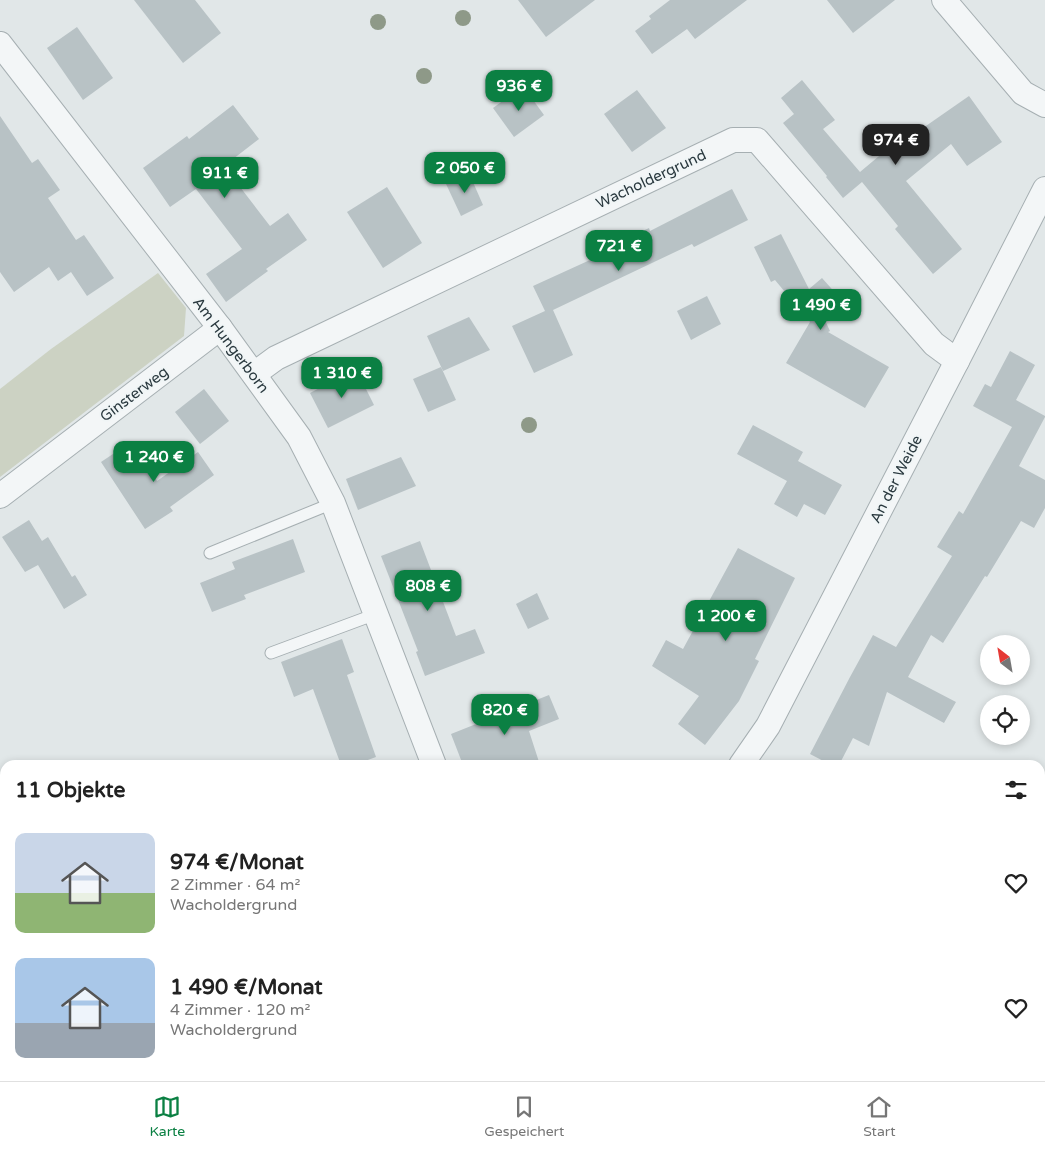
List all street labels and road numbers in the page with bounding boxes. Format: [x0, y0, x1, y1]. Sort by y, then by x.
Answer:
street label: Wacholdergrund [593, 146, 709, 212]
street label: Am Hungerborn [189, 294, 273, 396]
street label: Ginsterweg [96, 362, 172, 426]
street label: An der Weide [866, 432, 926, 526]

